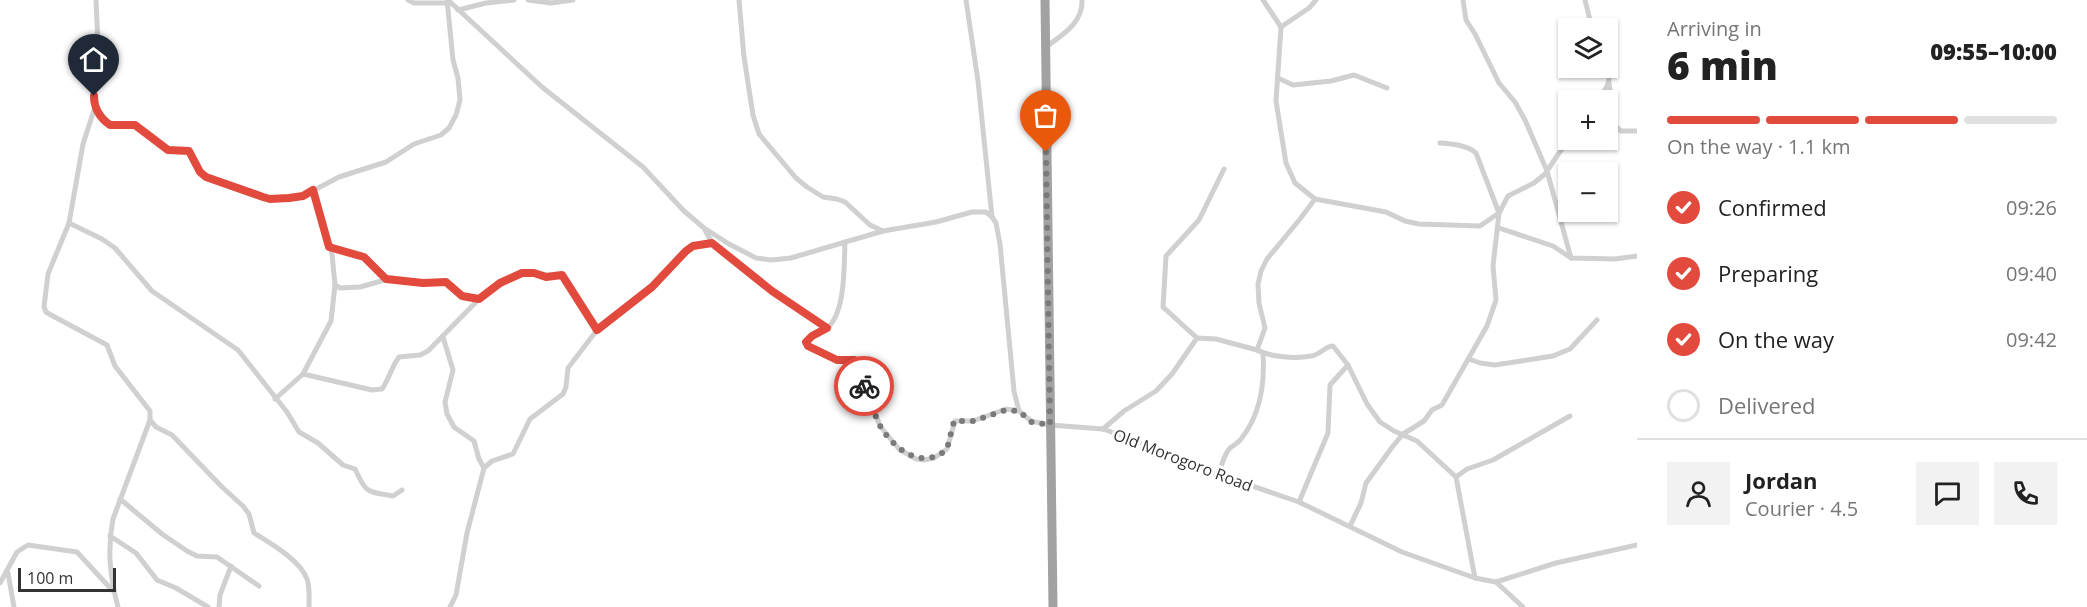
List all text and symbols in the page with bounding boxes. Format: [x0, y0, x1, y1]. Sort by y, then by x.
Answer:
text: Arriving in [1667, 15, 1762, 42]
map controls [1558, 18, 1618, 222]
button: layers [1558, 18, 1618, 78]
pin [68, 34, 119, 96]
text: 09:55–10:00 [1930, 36, 2057, 66]
text: 6 min [1667, 38, 1778, 91]
icon: home [77, 43, 110, 76]
pin [1020, 90, 1071, 152]
button: + [1558, 90, 1618, 150]
icon: bag [1029, 99, 1062, 132]
text: On the way · 1.1 km [1667, 133, 1850, 160]
button: − [1558, 162, 1618, 222]
icon: check [1667, 191, 1700, 224]
text: Confirmed [1718, 192, 1827, 222]
text: 09:26 [2006, 194, 2057, 221]
icon: check [1667, 257, 1700, 290]
text: Preparing [1718, 258, 1818, 288]
text: 09:40 [2006, 260, 2057, 287]
icon: check [1667, 323, 1700, 356]
text: On the way [1718, 324, 1834, 354]
text: 09:42 [2006, 326, 2057, 353]
courier [834, 356, 894, 416]
icon: bike [848, 370, 881, 403]
text: Delivered [1718, 390, 1816, 420]
street label: Old Morogoro Road [1110, 423, 1256, 497]
button: person [1667, 462, 1730, 525]
button: chat [1916, 462, 1979, 525]
button: phone [1994, 462, 2057, 525]
text: Jordan [1745, 465, 1818, 495]
text: Courier · 4.5 [1745, 495, 1858, 522]
scale bar [18, 565, 116, 592]
text: 100 m [27, 567, 73, 589]

